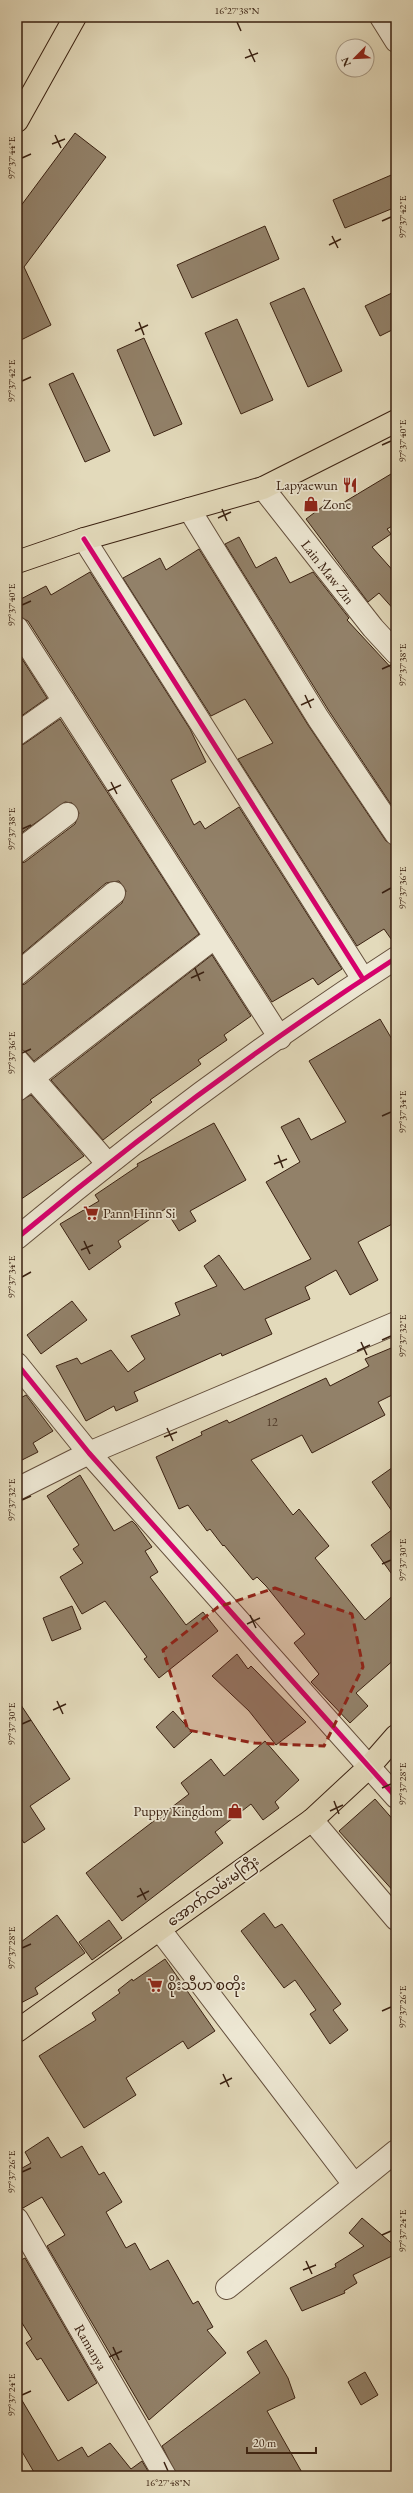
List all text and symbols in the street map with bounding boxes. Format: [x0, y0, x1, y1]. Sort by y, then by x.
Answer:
text: 16°27'38"N [215, 4, 260, 17]
north arrow [335, 38, 375, 78]
text: N [338, 55, 354, 69]
text: 97°37'44"E [5, 136, 18, 179]
text: 97°37'42"E [396, 195, 409, 238]
text: 97°37'42"E [5, 359, 18, 402]
text: 97°37'40"E [396, 419, 409, 462]
place label: Lapyaewun [276, 476, 339, 494]
restaurant icon: Lapyaewun [341, 476, 359, 494]
shop icon: Zone [302, 495, 320, 513]
place label: Zone [323, 495, 352, 513]
street label: Lain Maw Zin [297, 536, 359, 608]
text: 97°37'40"E [5, 583, 18, 626]
text: 97°37'38"E [396, 643, 409, 686]
text: 97°37'38"E [5, 807, 18, 850]
text: 97°37'36"E [396, 866, 409, 909]
text: 97°37'36"E [5, 1031, 18, 1074]
text: 97°37'34"E [396, 1090, 409, 1133]
supermarket icon: Pann Hinn Si [82, 1204, 100, 1222]
place label: Pann Hinn Si [103, 1204, 176, 1222]
text: 97°37'34"E [5, 1255, 18, 1298]
text: 97°37'32"E [396, 1314, 409, 1357]
house number: 12 [266, 1414, 278, 1430]
text: 97°37'32"E [5, 1478, 18, 1521]
text: 97°37'30"E [396, 1538, 409, 1581]
text: 97°37'30"E [5, 1702, 18, 1745]
text: 97°37'28"E [396, 1762, 409, 1805]
place label: Puppy Kingdom [133, 1802, 223, 1820]
shop icon: Puppy Kingdom [226, 1802, 244, 1820]
street label: အောက်လမ်းမကြီး [163, 1851, 264, 1933]
text: 97°37'28"E [5, 1926, 18, 1969]
place label: စိုးသီဟ စတိုး [167, 1975, 246, 1997]
supermarket icon: စိုးသီဟ စတိုး [146, 1976, 164, 1994]
text: 97°37'26"E [396, 1985, 409, 2028]
text: 97°37'26"E [5, 2150, 18, 2193]
text: 97°37'24"E [396, 2209, 409, 2252]
street label: Ramanya [71, 2321, 112, 2374]
text: 97°37'24"E [5, 2373, 18, 2416]
scale bar [247, 2429, 316, 2455]
text: 20 m [253, 2435, 277, 2451]
text: 16°27'48"N [146, 2476, 191, 2489]

